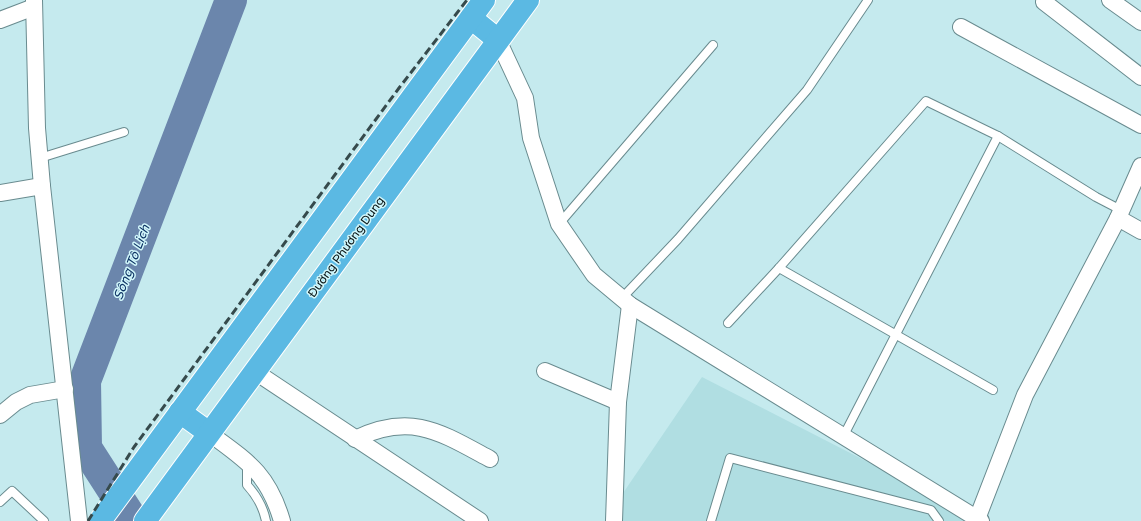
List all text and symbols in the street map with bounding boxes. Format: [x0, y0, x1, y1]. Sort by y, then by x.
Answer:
street label: Đường Phương Dung [305, 194, 387, 300]
water label: Sông Tô Lịch [110, 221, 154, 302]

